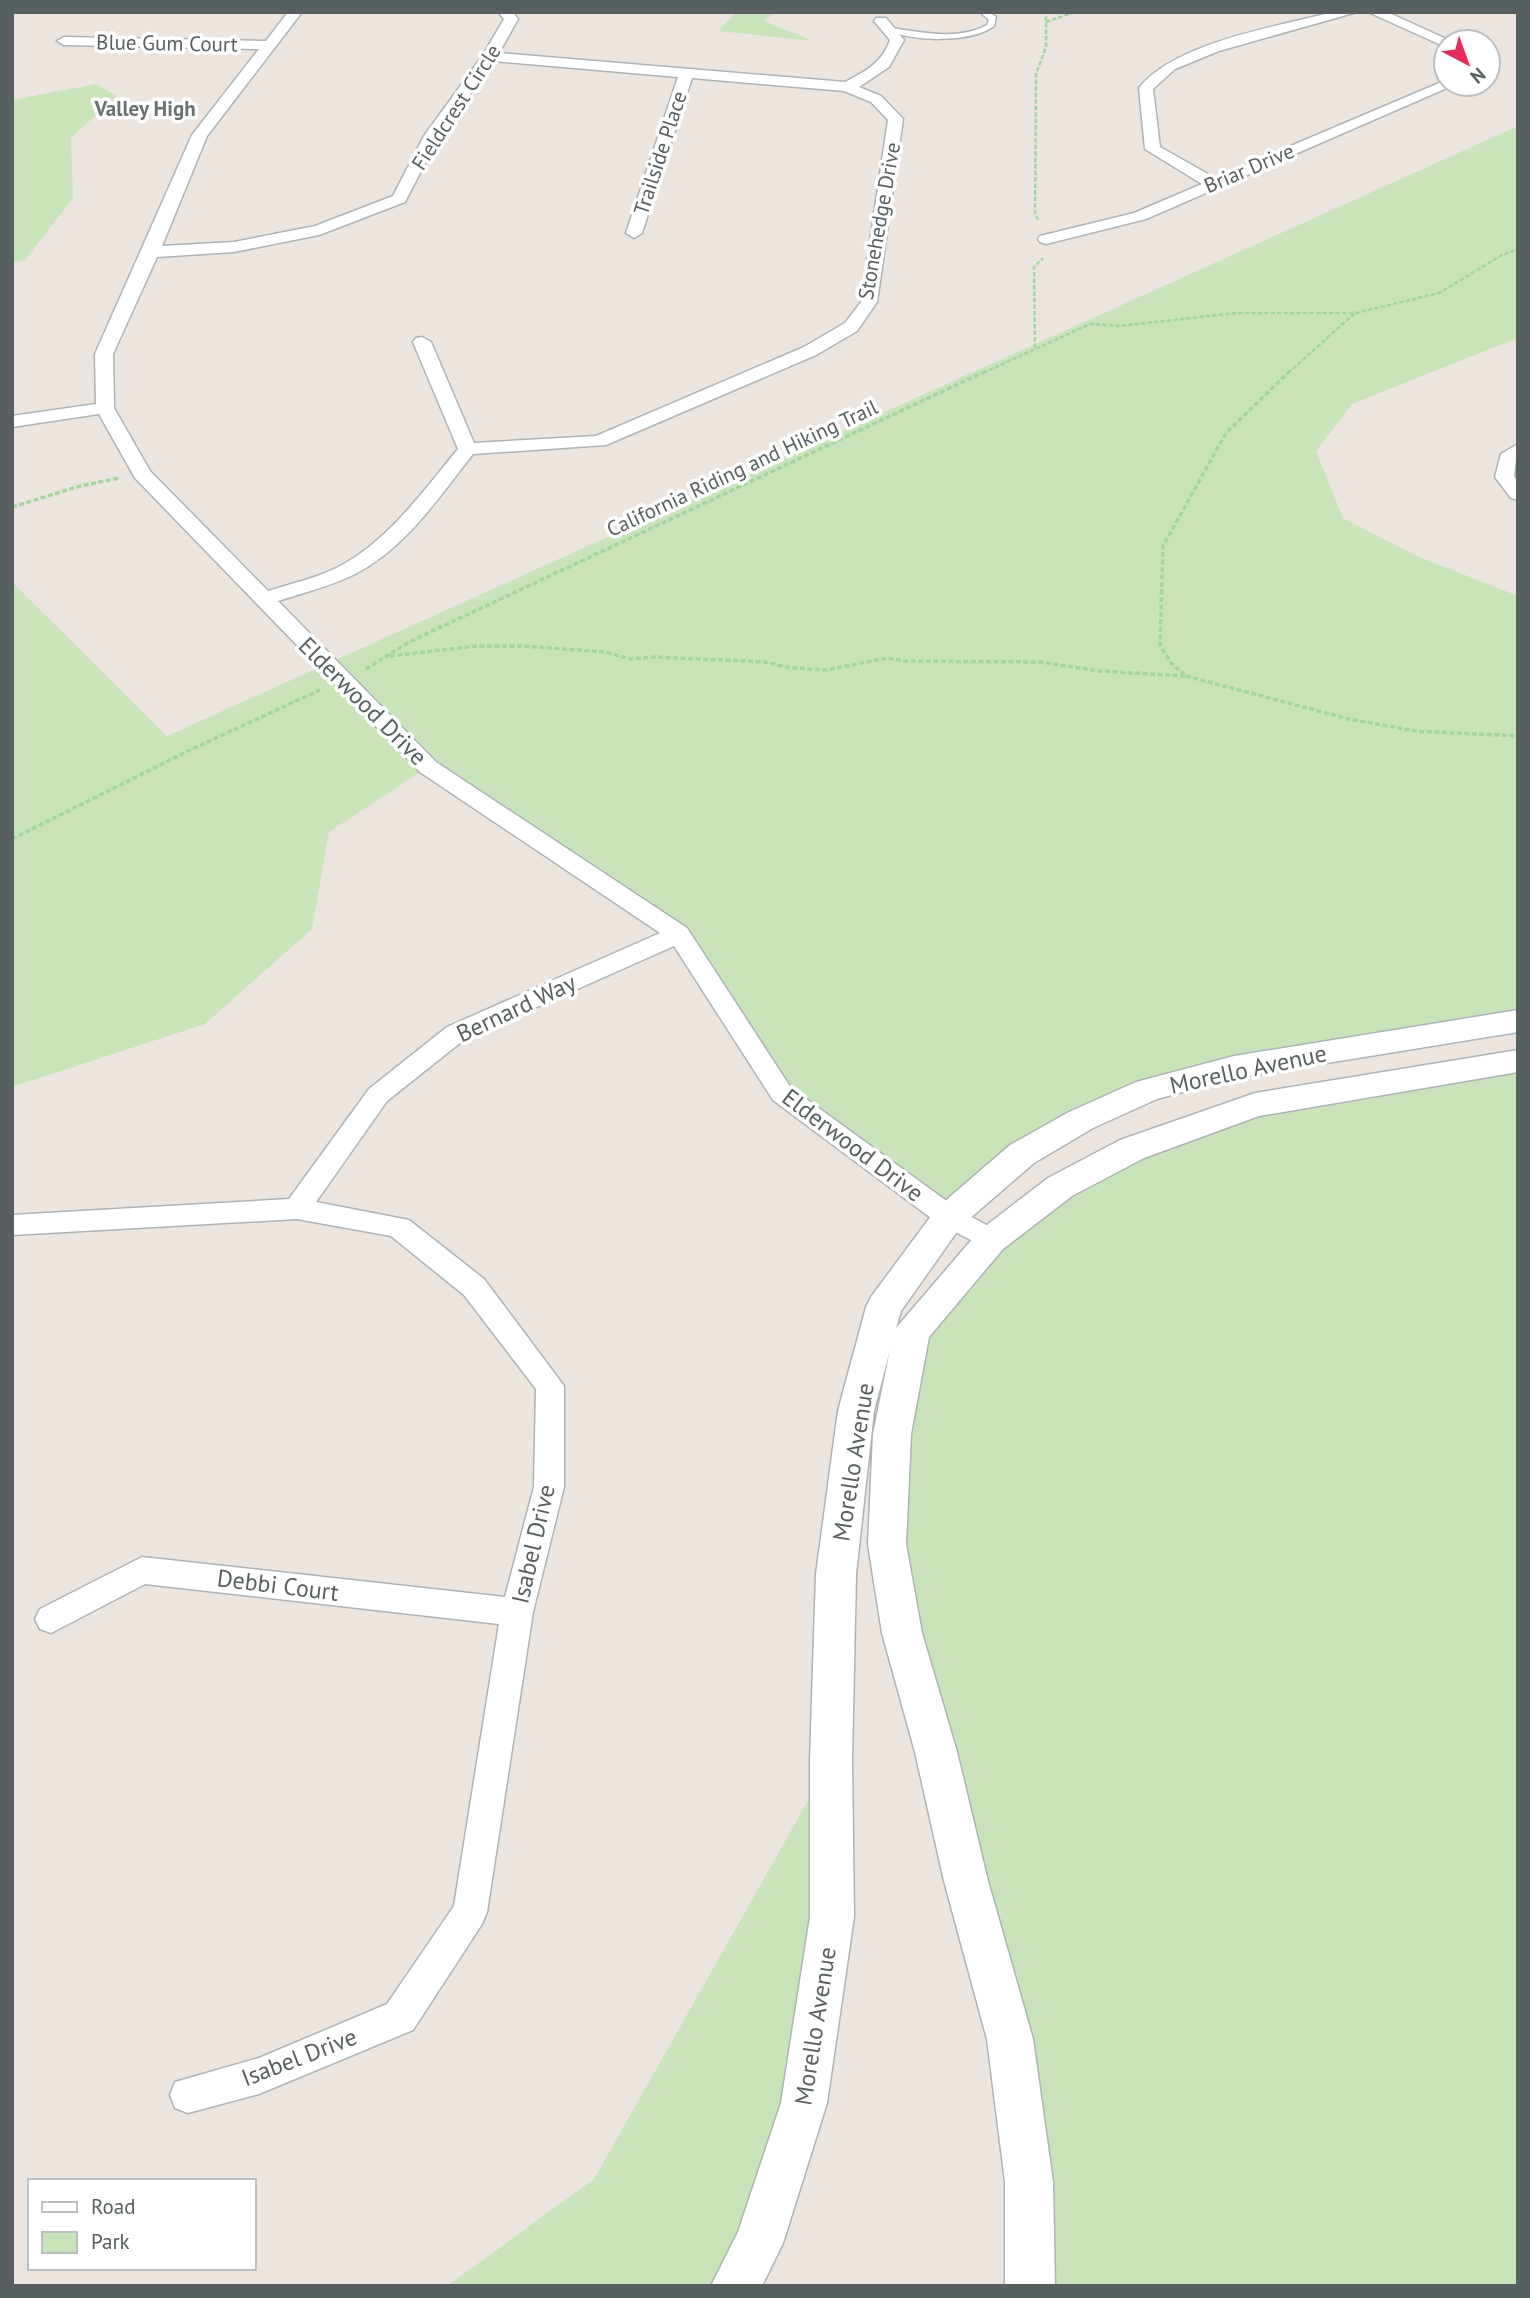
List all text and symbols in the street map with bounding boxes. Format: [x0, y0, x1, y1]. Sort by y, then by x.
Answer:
street label: Blue Gum Court [96, 28, 238, 58]
north arrow [1432, 28, 1502, 98]
street label: Fieldcrest Circle [405, 39, 507, 175]
text: N [1466, 63, 1491, 89]
street label: Trailside Place [627, 88, 693, 218]
district label: Valley High [93, 95, 196, 122]
street label: Briar Drive [1200, 137, 1298, 199]
street label: Stonehedge Drive [852, 140, 906, 302]
street label: California Riding and Hiking Trail [602, 393, 882, 543]
street label: Elderwood Drive [292, 630, 434, 772]
street label: Bernard Way [451, 967, 581, 1049]
street label: Morello Avenue [1167, 1037, 1329, 1101]
street label: Elderwood Drive [776, 1082, 930, 1208]
street label: Morello Avenue [825, 1381, 881, 1543]
street label: Isabel Drive [504, 1481, 562, 1607]
street label: Debbi Court [215, 1562, 341, 1608]
street label: Morello Avenue [787, 1945, 843, 2107]
street label: Isabel Drive [237, 2021, 361, 2093]
legend [28, 2179, 256, 2270]
text: Road [91, 2193, 135, 2220]
text: Park [91, 2228, 130, 2255]

